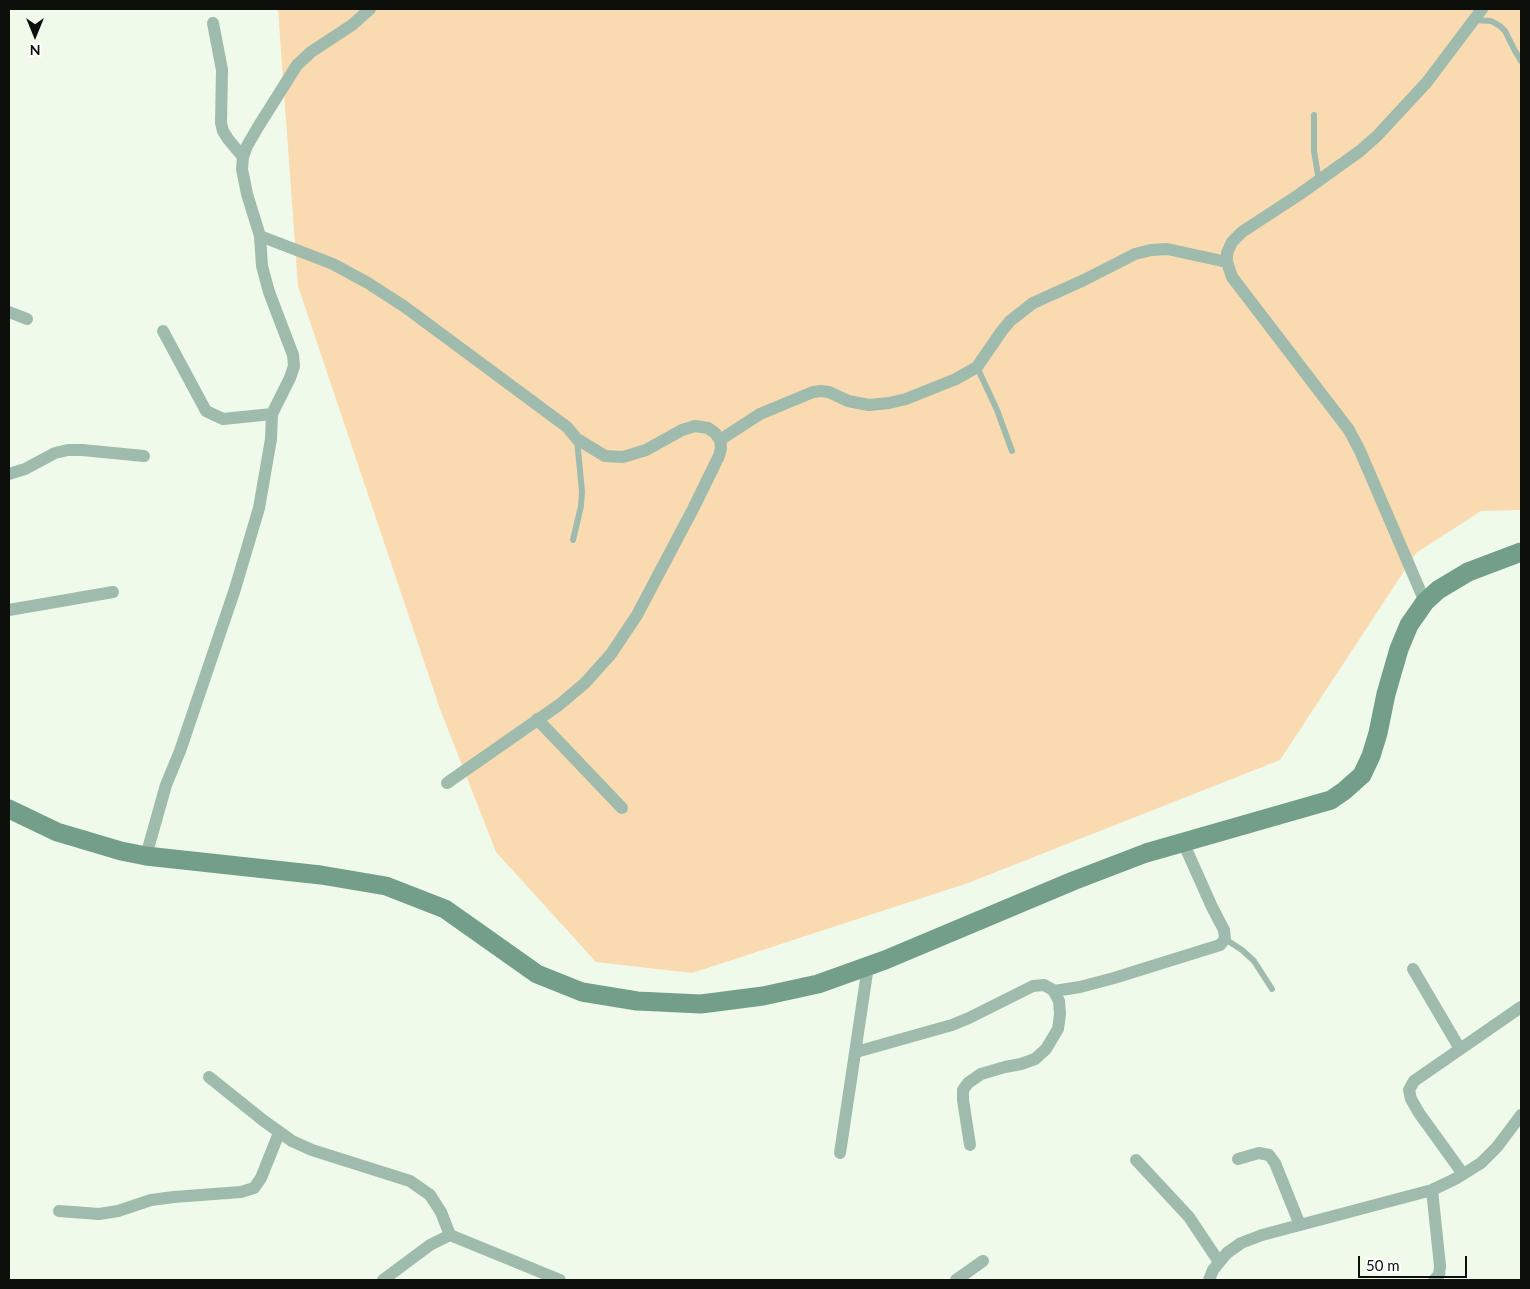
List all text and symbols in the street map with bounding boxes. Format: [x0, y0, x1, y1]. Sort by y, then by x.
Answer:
north arrow [10, 10, 60, 60]
text: N [30, 42, 40, 59]
scale bar [1360, 1246, 1469, 1278]
text: 50 m [1366, 1256, 1400, 1274]

